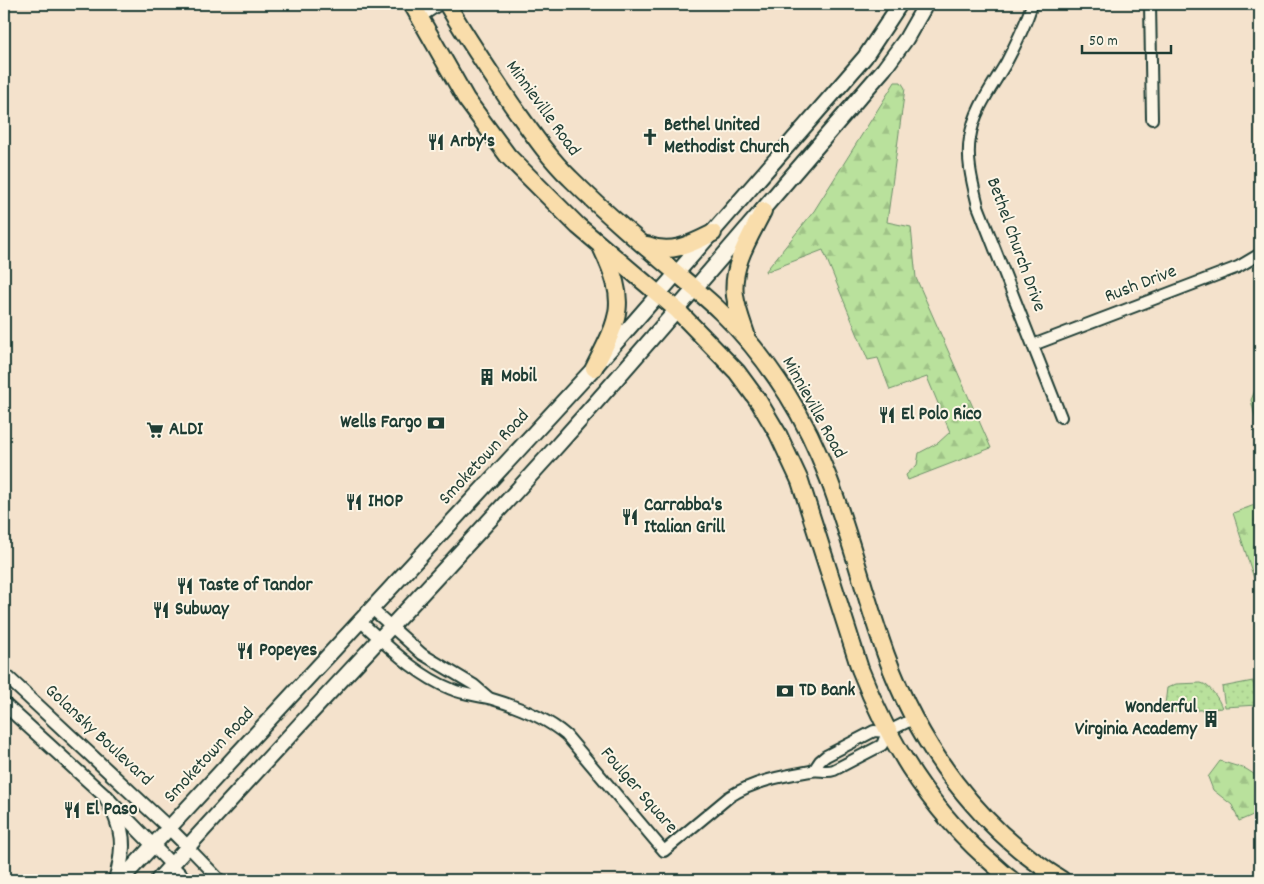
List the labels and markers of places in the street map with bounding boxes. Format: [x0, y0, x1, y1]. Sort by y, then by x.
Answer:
place label: Bethel United Methodist Church [664, 113, 789, 162]
church icon: Bethel United Methodist Church [640, 127, 660, 147]
place label: Arby's [450, 129, 495, 156]
restaurant icon: Arby's [426, 132, 446, 152]
place label: Mobil [501, 364, 537, 391]
building icon: Mobil [477, 367, 497, 387]
place label: El Polo Rico [901, 402, 982, 429]
restaurant icon: El Polo Rico [877, 405, 897, 425]
place label: Wells Fargo [340, 410, 423, 437]
bank icon: Wells Fargo [426, 413, 446, 433]
place label: ALDI [169, 417, 203, 444]
supermarket icon: ALDI [145, 420, 165, 440]
place label: IHOP [368, 489, 404, 516]
restaurant icon: IHOP [344, 492, 364, 512]
place label: Carrabba's Italian Grill [644, 493, 725, 542]
restaurant icon: Carrabba's Italian Grill [620, 507, 640, 527]
place label: Taste of Tandor [199, 573, 313, 600]
restaurant icon: Taste of Tandor [175, 576, 195, 596]
place label: Subway [175, 597, 230, 624]
restaurant icon: Subway [151, 600, 171, 620]
place label: Popeyes [259, 638, 317, 665]
restaurant icon: Popeyes [235, 641, 255, 661]
place label: TD Bank [799, 678, 855, 705]
bank icon: TD Bank [775, 681, 795, 701]
place label: Wonderful Virginia Academy [1075, 695, 1198, 744]
building icon: Wonderful Virginia Academy [1201, 709, 1221, 729]
place label: El Paso [86, 797, 138, 824]
restaurant icon: El Paso [62, 800, 82, 820]

